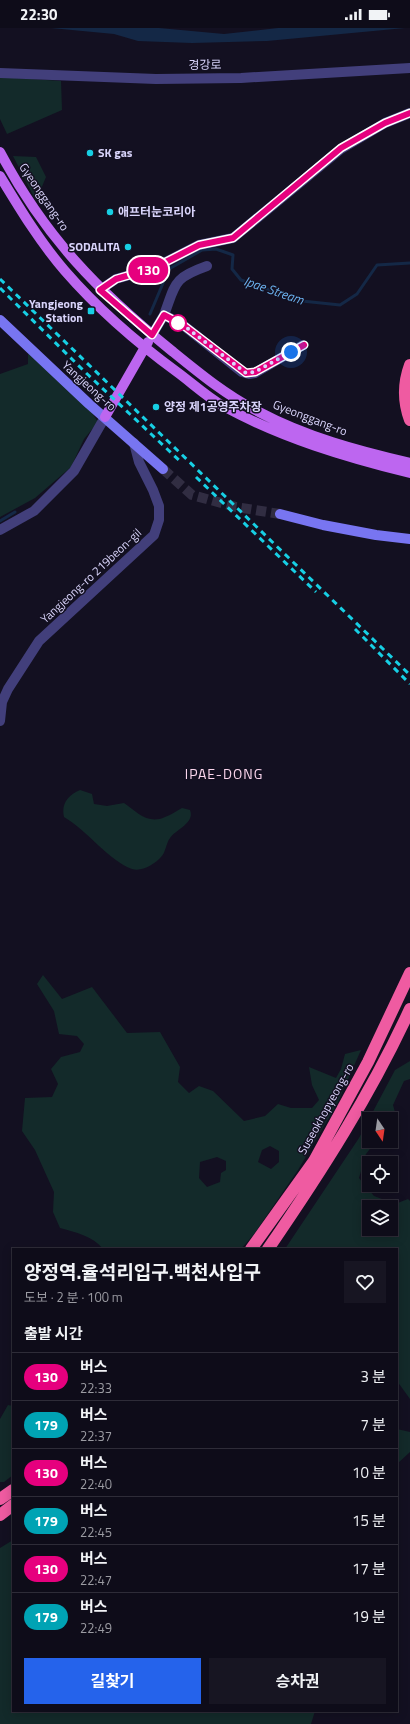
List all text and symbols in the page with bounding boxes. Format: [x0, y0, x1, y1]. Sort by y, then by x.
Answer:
text: 22:30 [20, 3, 57, 26]
street label: 경강로 [188, 55, 222, 74]
place label: SK gas [98, 143, 133, 162]
marker: SK gas [85, 148, 95, 158]
street label: Gyeonggang-ro [15, 159, 74, 234]
place label: 애프터눈코리아 [118, 202, 195, 221]
marker: 애프터눈코리아 [105, 207, 115, 217]
place label: SODALITA [69, 237, 121, 256]
marker: SODALITA [123, 242, 133, 252]
line badge: 130 [125, 257, 171, 283]
text: 130 [136, 259, 160, 280]
water label: Ipae Stream [241, 270, 307, 310]
place label: Yangjeong Station [29, 294, 84, 327]
marker: Yangjeong Station [86, 306, 96, 316]
unlabelled marker [169, 314, 187, 332]
your location [281, 342, 301, 362]
street label: Yangjeong-ro [58, 356, 121, 415]
street label: Gyeonggang-ro [270, 395, 350, 440]
place label: 양정 제1공영주차장 [164, 397, 262, 416]
marker: 양정 제1공영주차장 [151, 402, 161, 412]
street label: Yangjeong-ro 219beon-gil [36, 524, 146, 628]
district label: IPAE-DONG [185, 763, 263, 784]
street label: Suseokhopyeong-ro [293, 1060, 359, 1158]
north arrow [362, 1112, 398, 1148]
map controls [362, 1112, 398, 1236]
button: locate [362, 1156, 398, 1192]
button: layers [362, 1200, 398, 1236]
text: 양정역.율석리입구.백천사입구 [24, 1257, 261, 1286]
button: heart [344, 1261, 386, 1303]
text: 도보 · 2 분 · 100 m [24, 1287, 123, 1307]
text: 출발 시간 [24, 1322, 83, 1345]
text: 버스 [80, 1355, 108, 1378]
text: 3 분 [360, 1365, 386, 1388]
text: 130 [34, 1366, 58, 1387]
text: 22:33 [80, 1378, 112, 1398]
text: 버스 [80, 1403, 108, 1426]
text: 7 분 [360, 1413, 386, 1436]
text: 179 [34, 1414, 58, 1435]
text: 22:37 [80, 1426, 112, 1446]
text: 버스 [80, 1451, 108, 1474]
text: 10 분 [352, 1461, 386, 1484]
text: 130 [34, 1462, 58, 1483]
text: 22:40 [80, 1474, 112, 1494]
text: 버스 [80, 1499, 108, 1522]
text: 15 분 [352, 1509, 386, 1532]
text: 179 [34, 1510, 58, 1531]
text: 22:45 [80, 1522, 112, 1542]
text: 버스 [80, 1547, 108, 1570]
text: 17 분 [352, 1557, 386, 1580]
text: 130 [34, 1558, 58, 1579]
text: 22:47 [80, 1570, 112, 1590]
text: 버스 [80, 1595, 108, 1618]
text: 19 분 [352, 1605, 386, 1628]
text: 179 [34, 1606, 58, 1627]
text: 22:49 [80, 1618, 112, 1638]
button: 길찾기 [24, 1658, 201, 1704]
button: 승차권 [209, 1658, 386, 1704]

